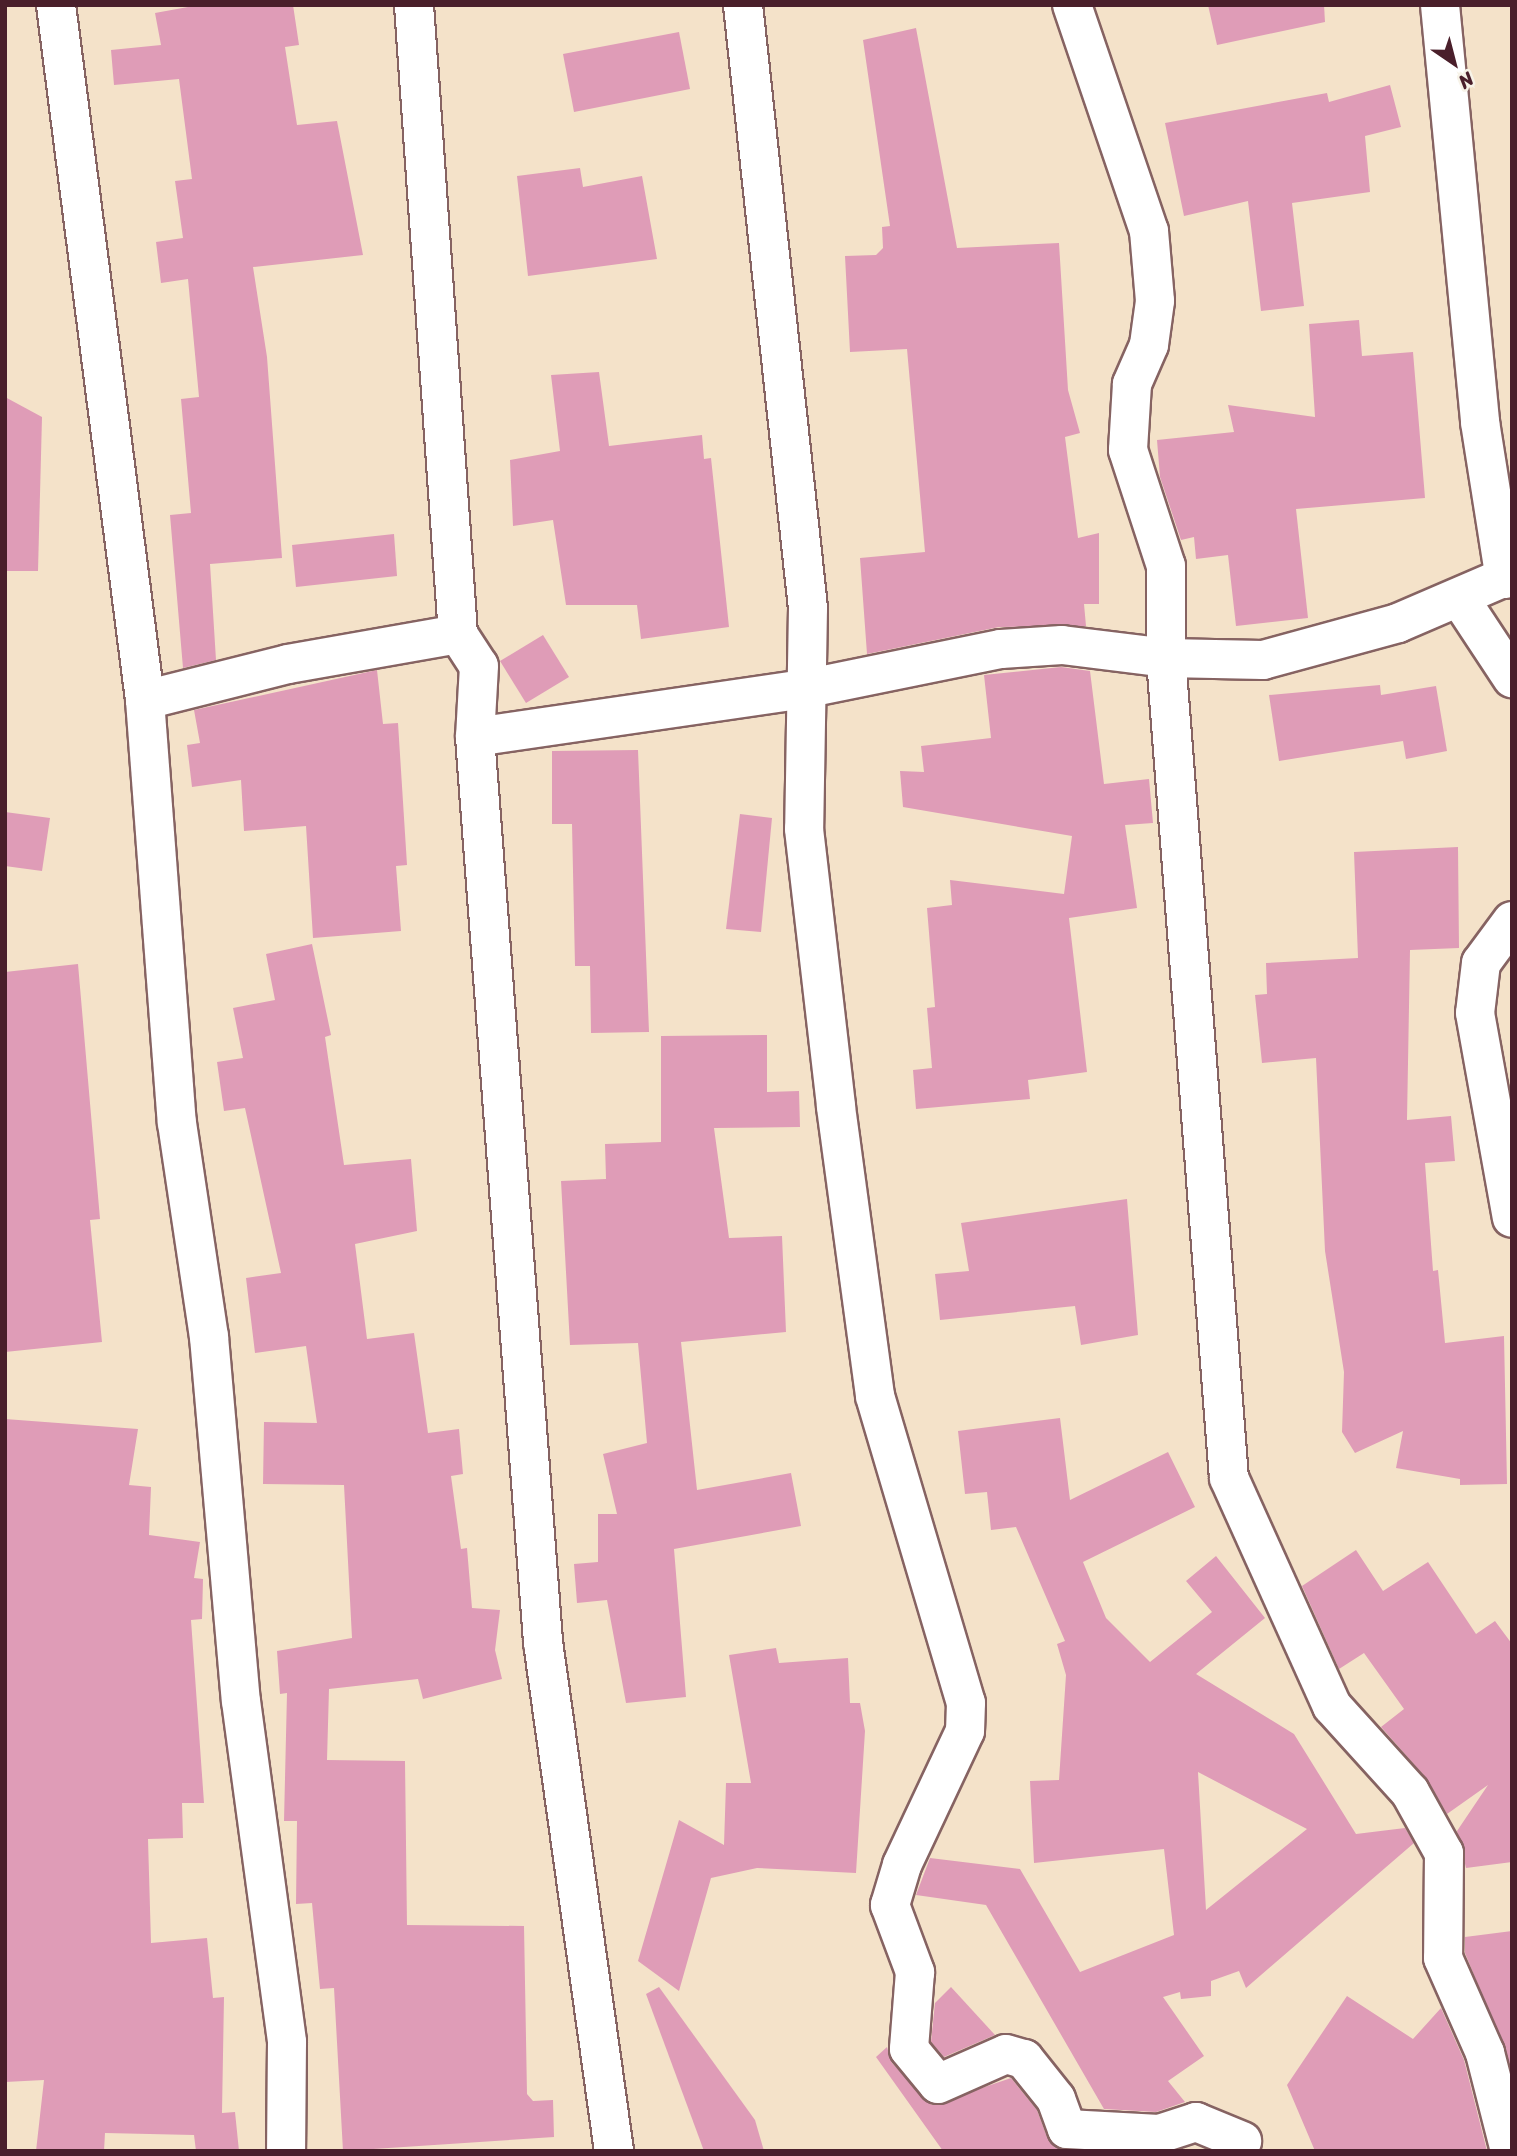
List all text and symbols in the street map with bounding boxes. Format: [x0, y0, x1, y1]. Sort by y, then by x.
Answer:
north arrow [1419, 28, 1489, 98]
text: N [1451, 63, 1481, 98]

